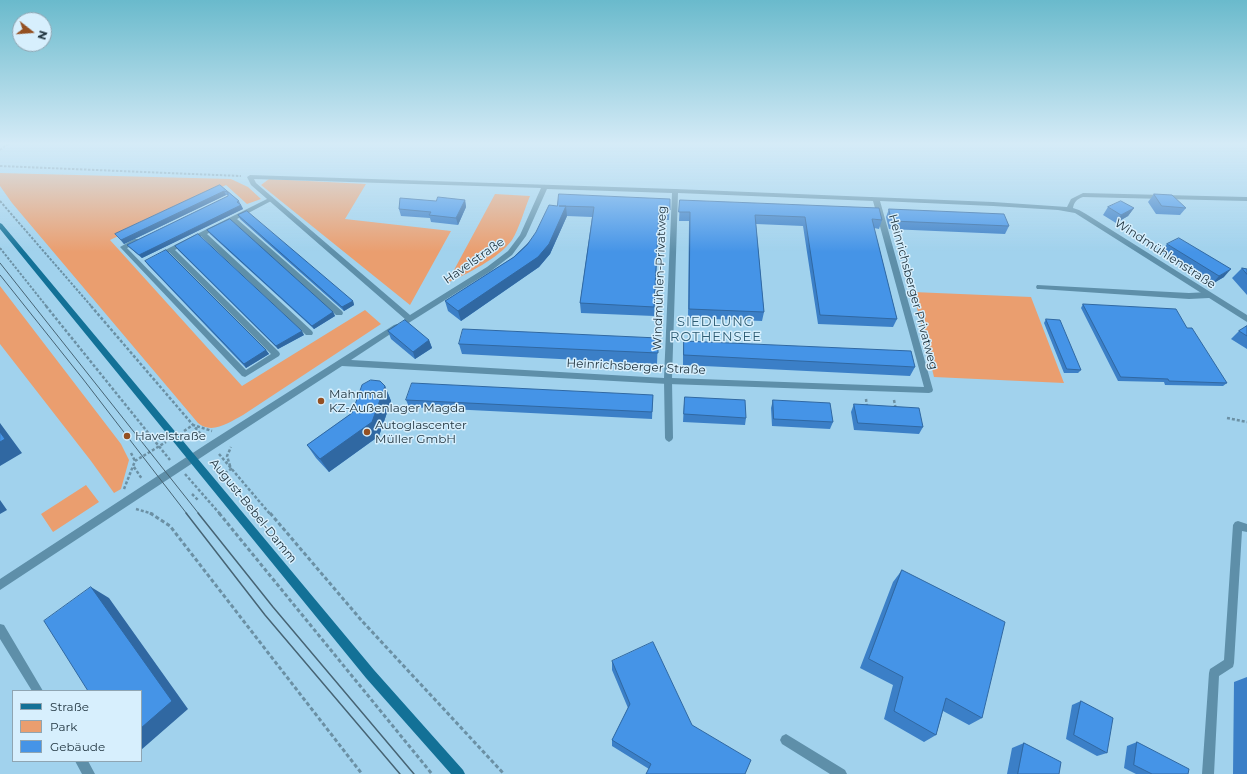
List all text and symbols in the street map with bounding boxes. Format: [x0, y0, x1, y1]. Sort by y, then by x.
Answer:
north arrow [12, 12, 52, 52]
text: N [35, 29, 51, 42]
street label: Windmühlen-Privatweg [650, 205, 670, 351]
street label: Heinrichsberger Privatweg [885, 213, 941, 371]
street label: Windmühlenstraße [1112, 216, 1218, 292]
street label: Havelstraße [441, 235, 507, 287]
district label: SIEDLUNG ROTHENSEE [670, 314, 762, 345]
street label: Heinrichsberger Straße [566, 356, 706, 378]
place label: Mahnmal KZ-Außenlager Magda [329, 387, 465, 415]
marker: Mahnmal KZ-Außenlager Magda [316, 396, 326, 406]
place label: Autoglascenter Müller GmbH [375, 418, 467, 446]
marker: Autoglascenter Müller GmbH [362, 427, 372, 437]
place label: Havelstraße [135, 429, 206, 443]
marker: Havelstraße [122, 431, 132, 441]
street label: August-Bebel-Damm [207, 456, 299, 566]
legend [12, 690, 142, 762]
text: Straße [50, 699, 89, 714]
text: Park [50, 719, 77, 734]
text: Gebäude [50, 739, 105, 754]

